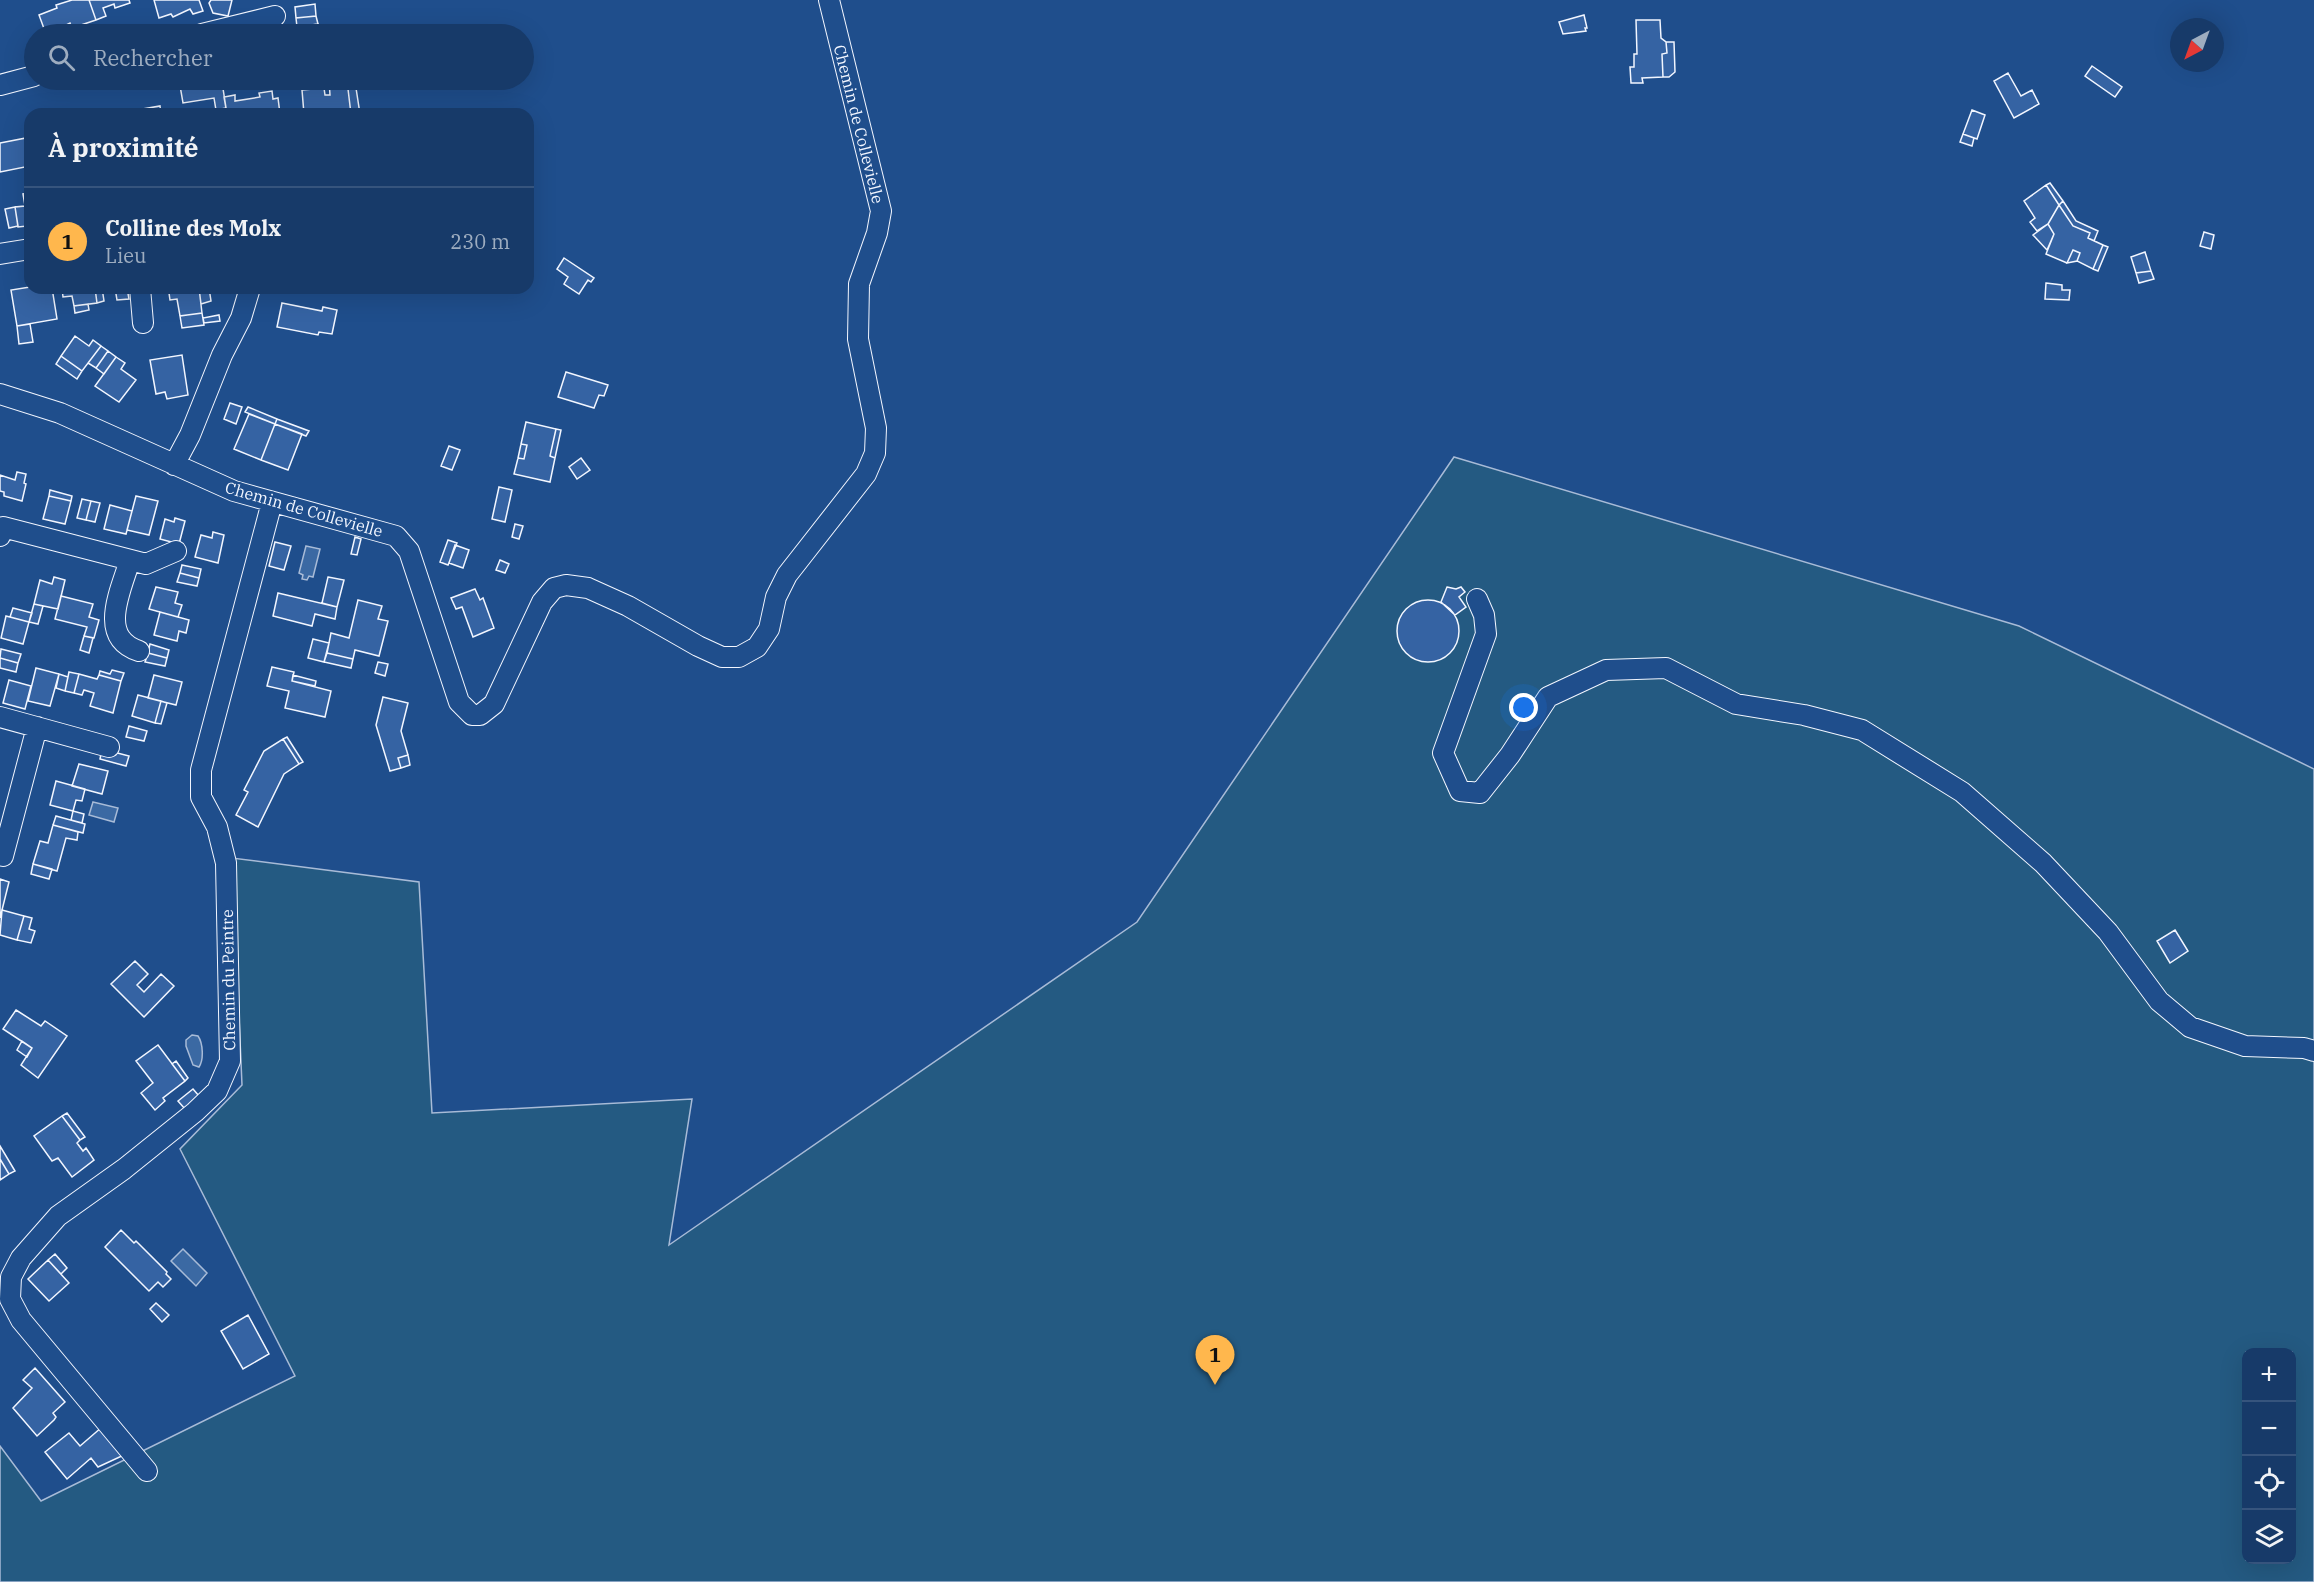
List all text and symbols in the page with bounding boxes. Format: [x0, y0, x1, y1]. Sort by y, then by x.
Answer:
north arrow [2170, 18, 2224, 72]
search box [24, 24, 534, 90]
icon: search [45, 41, 78, 74]
text: Rechercher [93, 43, 212, 72]
street label: Chemin de Collevielle [830, 43, 888, 205]
text: À proximité [48, 130, 199, 164]
text: Colline des Molx [105, 213, 281, 242]
text: 1 [62, 228, 74, 255]
text: 230 m [450, 228, 510, 255]
text: Lieu [105, 242, 146, 269]
street label: Chemin de Collevielle [223, 477, 385, 541]
your location [1509, 693, 1538, 722]
street label: Chemin du Peintre [217, 909, 239, 1051]
pin: 1 [1196, 1336, 1234, 1385]
map controls [2242, 1348, 2296, 1564]
button: + [2242, 1348, 2296, 1402]
button: − [2242, 1402, 2296, 1456]
button: locate [2242, 1456, 2296, 1510]
button: layers [2242, 1510, 2296, 1564]

